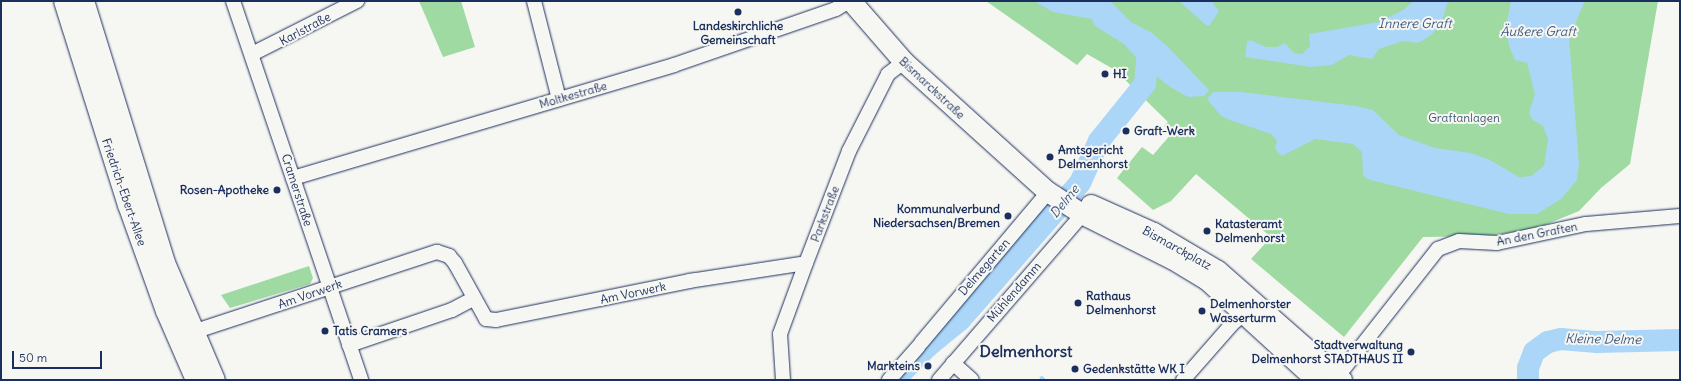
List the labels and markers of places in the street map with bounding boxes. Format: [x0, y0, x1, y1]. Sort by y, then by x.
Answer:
marker: Landeskirchliche Gemeinschaft [733, 7, 743, 17]
place label: Landeskirchliche Gemeinschaft [693, 19, 783, 47]
place label: HI [1113, 67, 1127, 81]
marker: HI [1100, 69, 1110, 79]
place label: Graft-Werk [1134, 124, 1195, 138]
marker: Graft-Werk [1121, 126, 1131, 136]
place label: Amtsgericht Delmenhorst [1058, 143, 1128, 171]
marker: Amtsgericht Delmenhorst [1045, 152, 1055, 162]
place label: Rosen-Apotheke [180, 183, 269, 197]
marker: Rosen-Apotheke [272, 185, 282, 195]
place label: Kommunalverbund Niedersachsen/Bremen [873, 202, 1000, 230]
marker: Kommunalverbund Niedersachsen/Bremen [1003, 211, 1013, 221]
place label: Katasteramt Delmenhorst [1215, 217, 1285, 245]
marker: Katasteramt Delmenhorst [1202, 226, 1212, 236]
place label: Rathaus Delmenhorst [1086, 289, 1156, 317]
place label: Delmenhorster Wasserturm [1210, 297, 1291, 325]
marker: Rathaus Delmenhorst [1073, 298, 1083, 308]
marker: Delmenhorster Wasserturm [1197, 306, 1207, 316]
place label: Tatis Cramers [333, 324, 407, 338]
marker: Tatis Cramers [320, 326, 330, 336]
place label: Stadtverwaltung Delmenhorst STADTHAUS II [1252, 338, 1403, 366]
marker: Stadtverwaltung Delmenhorst STADTHAUS II [1406, 347, 1416, 357]
place label: Markteins [867, 359, 920, 373]
marker: Markteins [923, 361, 933, 371]
place label: Gedenkstätte WK I [1083, 362, 1185, 376]
marker: Gedenkstätte WK I [1070, 364, 1080, 374]

